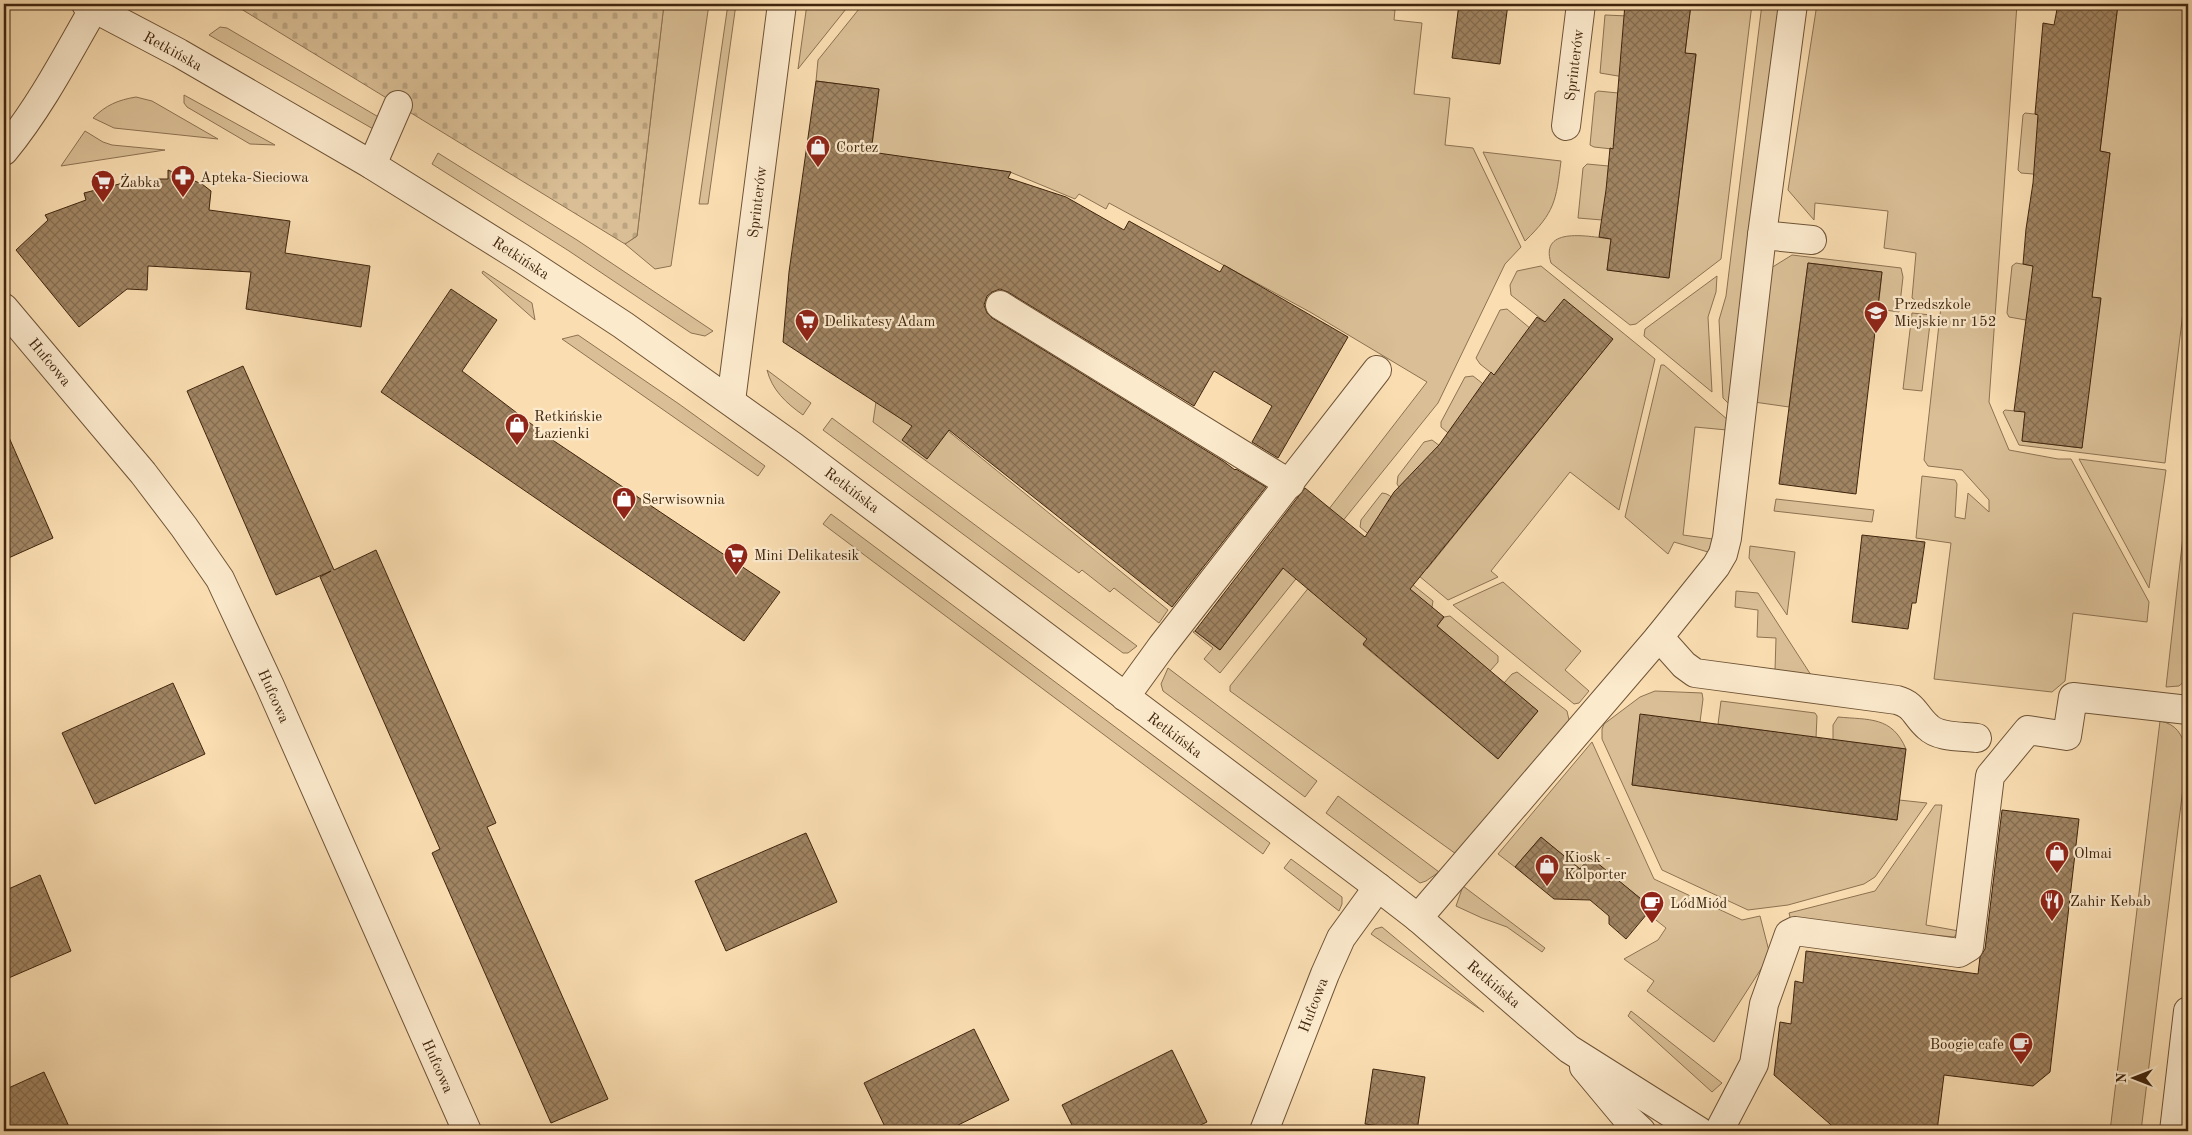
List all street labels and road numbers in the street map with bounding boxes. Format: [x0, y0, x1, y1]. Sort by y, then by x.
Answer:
street label: Sprinterów [1564, 28, 1587, 102]
street label: Retkińska [140, 30, 205, 75]
street label: Sprinterów [747, 165, 770, 239]
street label: Retkińska [489, 235, 552, 283]
street label: Hufcowa [25, 336, 73, 390]
street label: Retkińska [821, 466, 882, 517]
street label: Hufcowa [254, 667, 291, 726]
street label: Retkińska [1144, 711, 1205, 762]
street label: Retkińska [1463, 959, 1523, 1012]
street label: Hufcowa [1297, 976, 1332, 1035]
street label: Hufcowa [418, 1037, 455, 1096]

